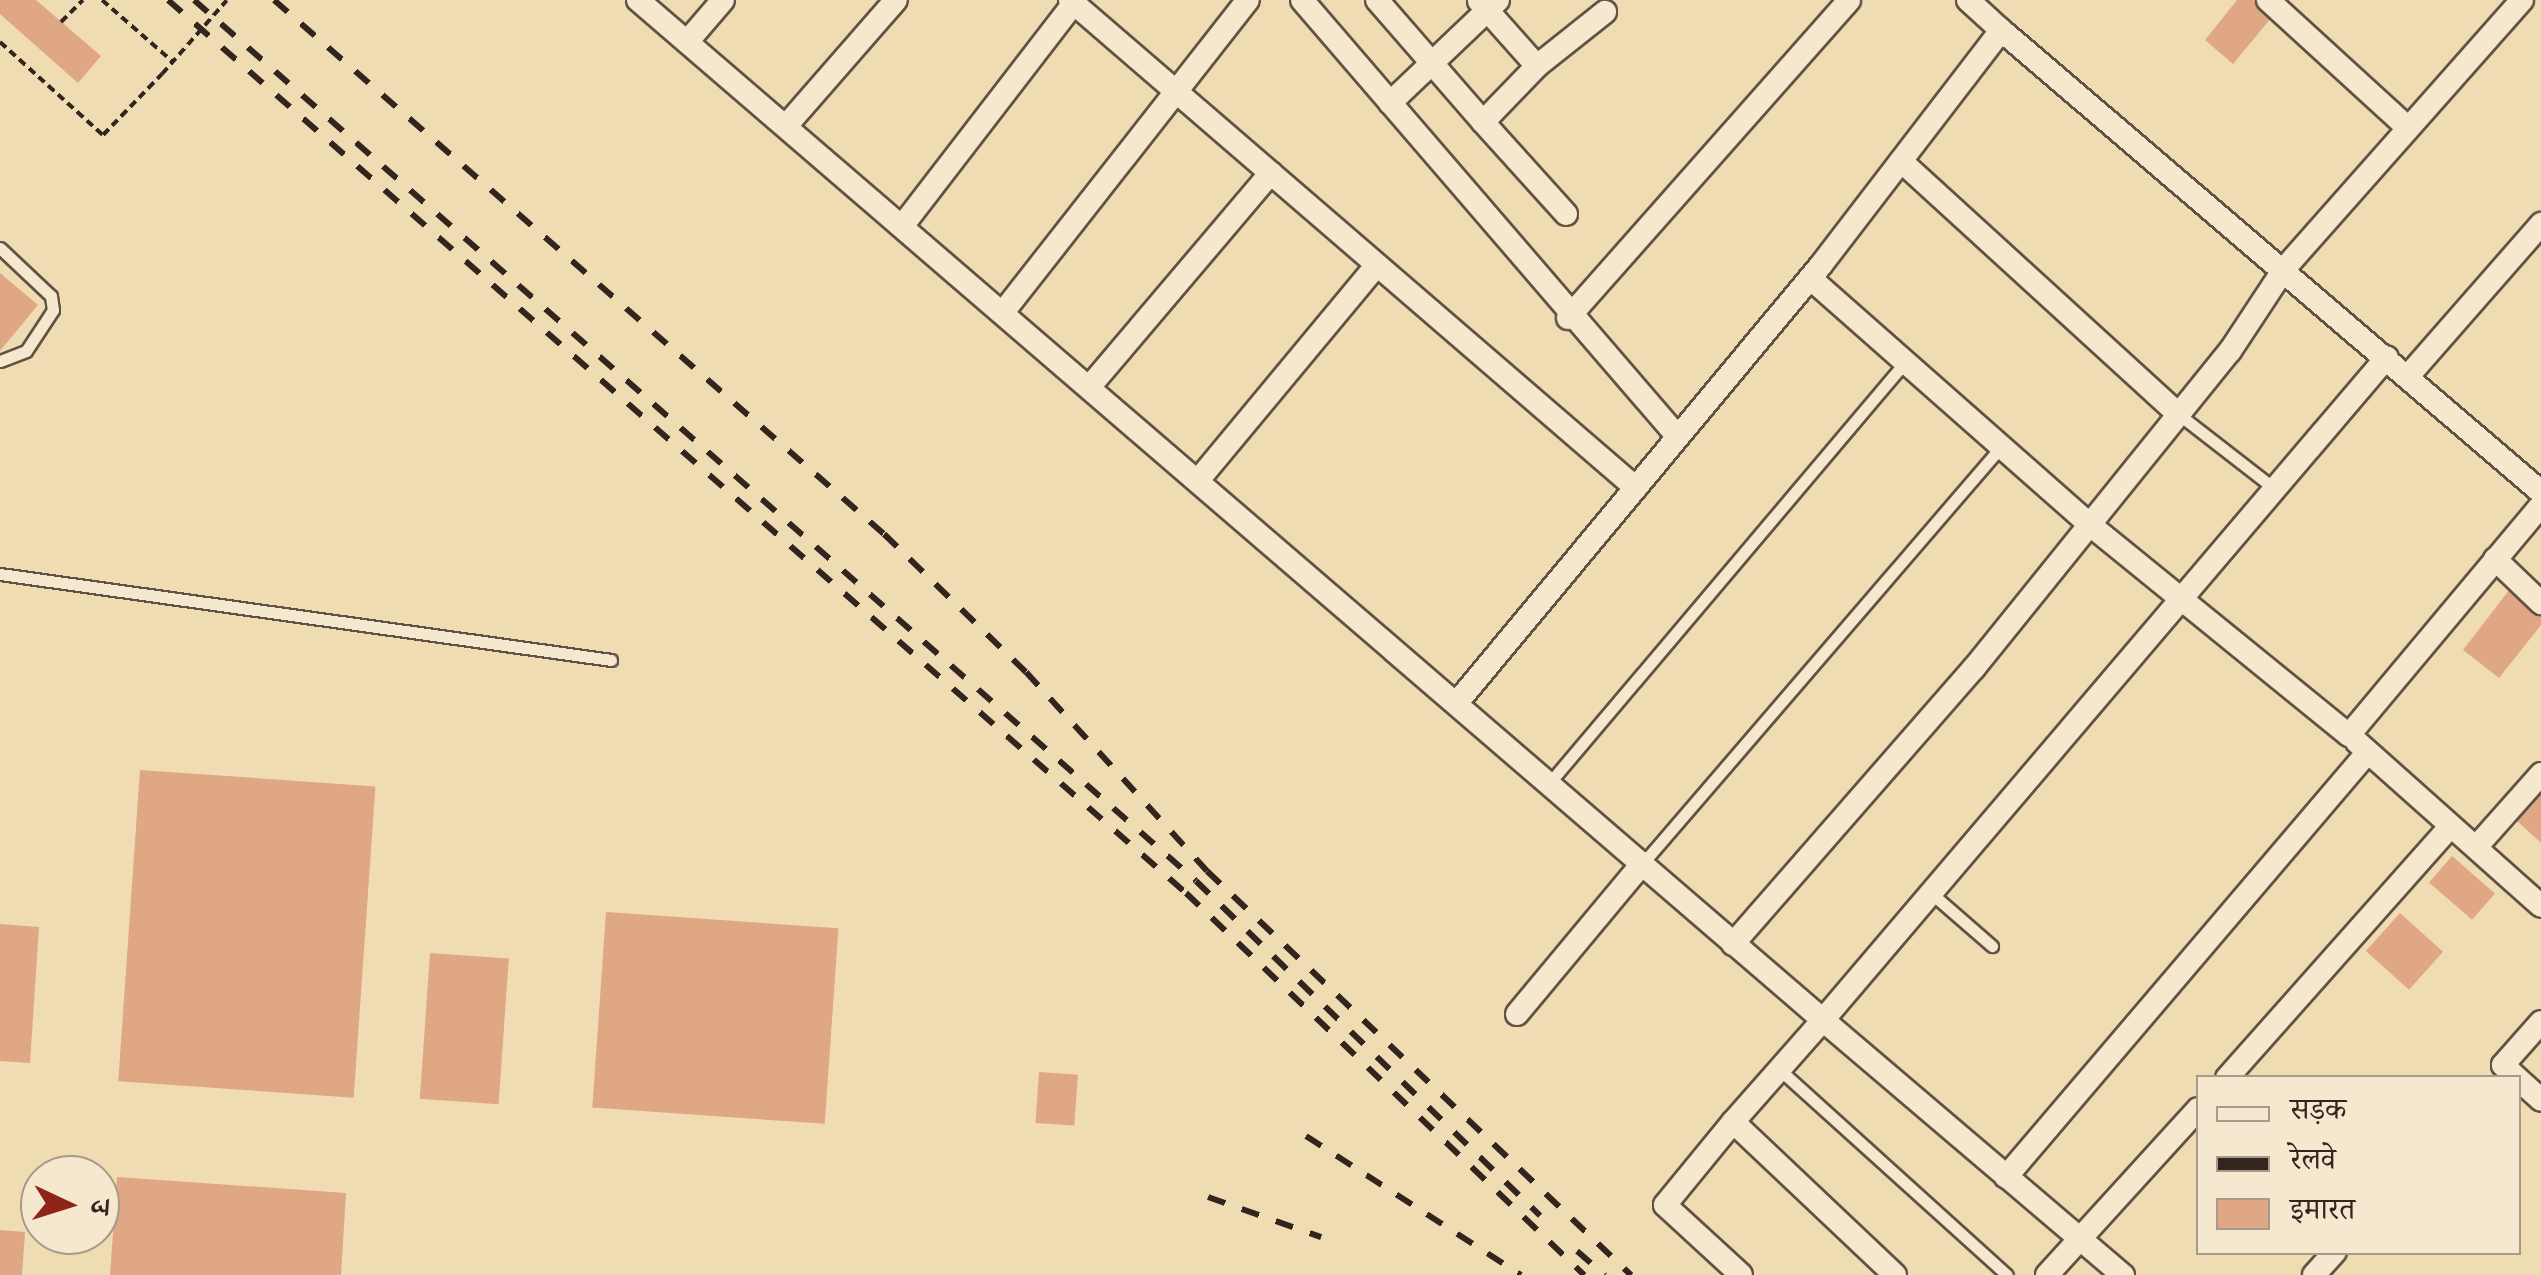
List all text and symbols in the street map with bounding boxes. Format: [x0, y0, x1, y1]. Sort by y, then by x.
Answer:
legend [2196, 1075, 2521, 1255]
text: सड़क [2290, 1090, 2346, 1133]
text: रेलवे [2290, 1140, 2336, 1183]
north arrow [20, 1155, 120, 1255]
text: इमारत [2290, 1190, 2355, 1233]
text: उ [77, 1198, 118, 1215]

